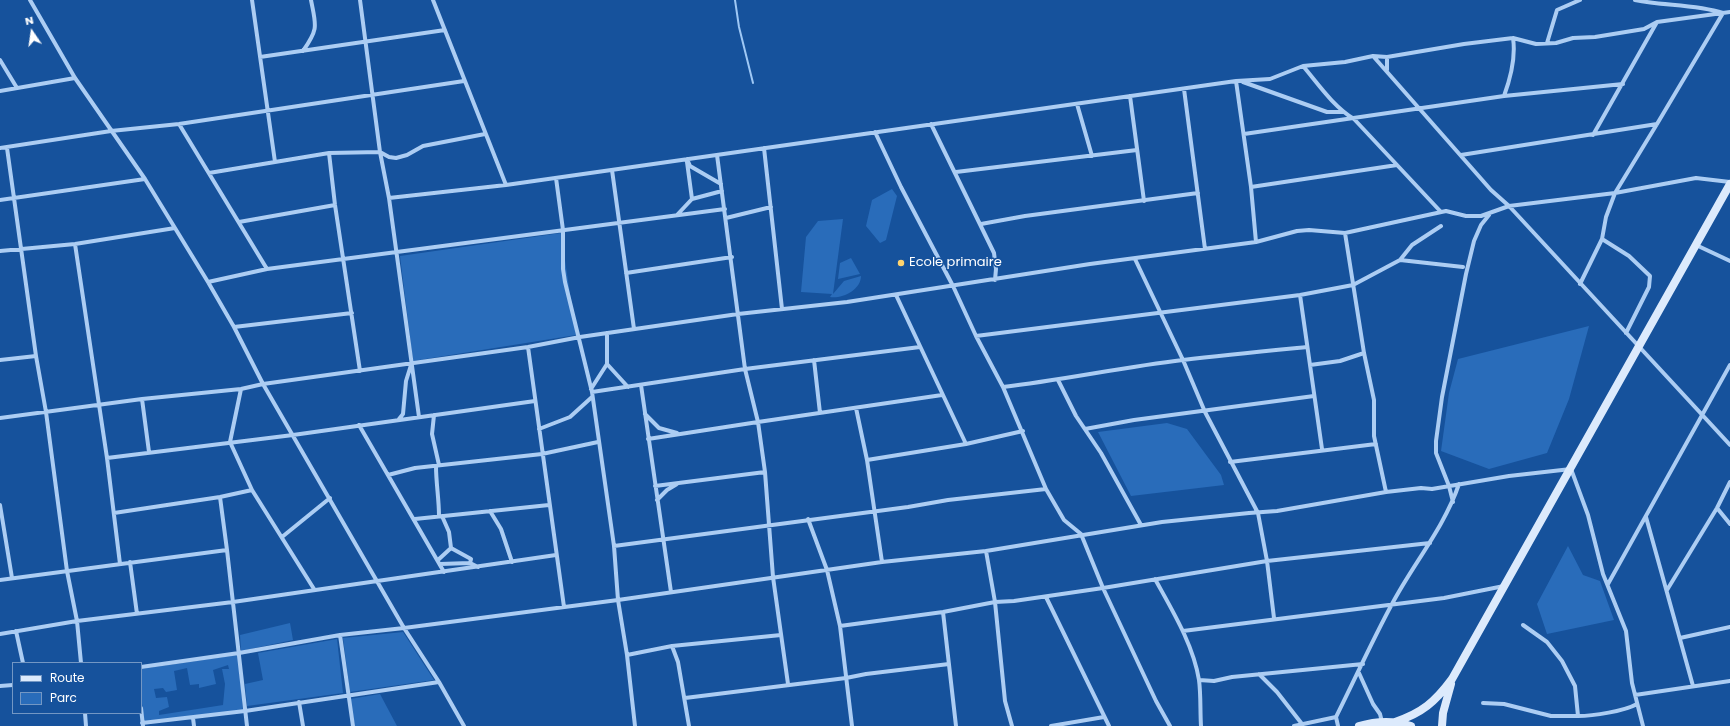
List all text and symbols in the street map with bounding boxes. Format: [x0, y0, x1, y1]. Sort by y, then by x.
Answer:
north arrow [12, 12, 52, 52]
text: N [23, 12, 35, 29]
place label: Ecole primaire [909, 255, 1002, 271]
marker: Ecole primaire [896, 258, 906, 268]
legend [12, 662, 142, 714]
text: Route [50, 669, 84, 686]
text: Parc [50, 689, 77, 706]

